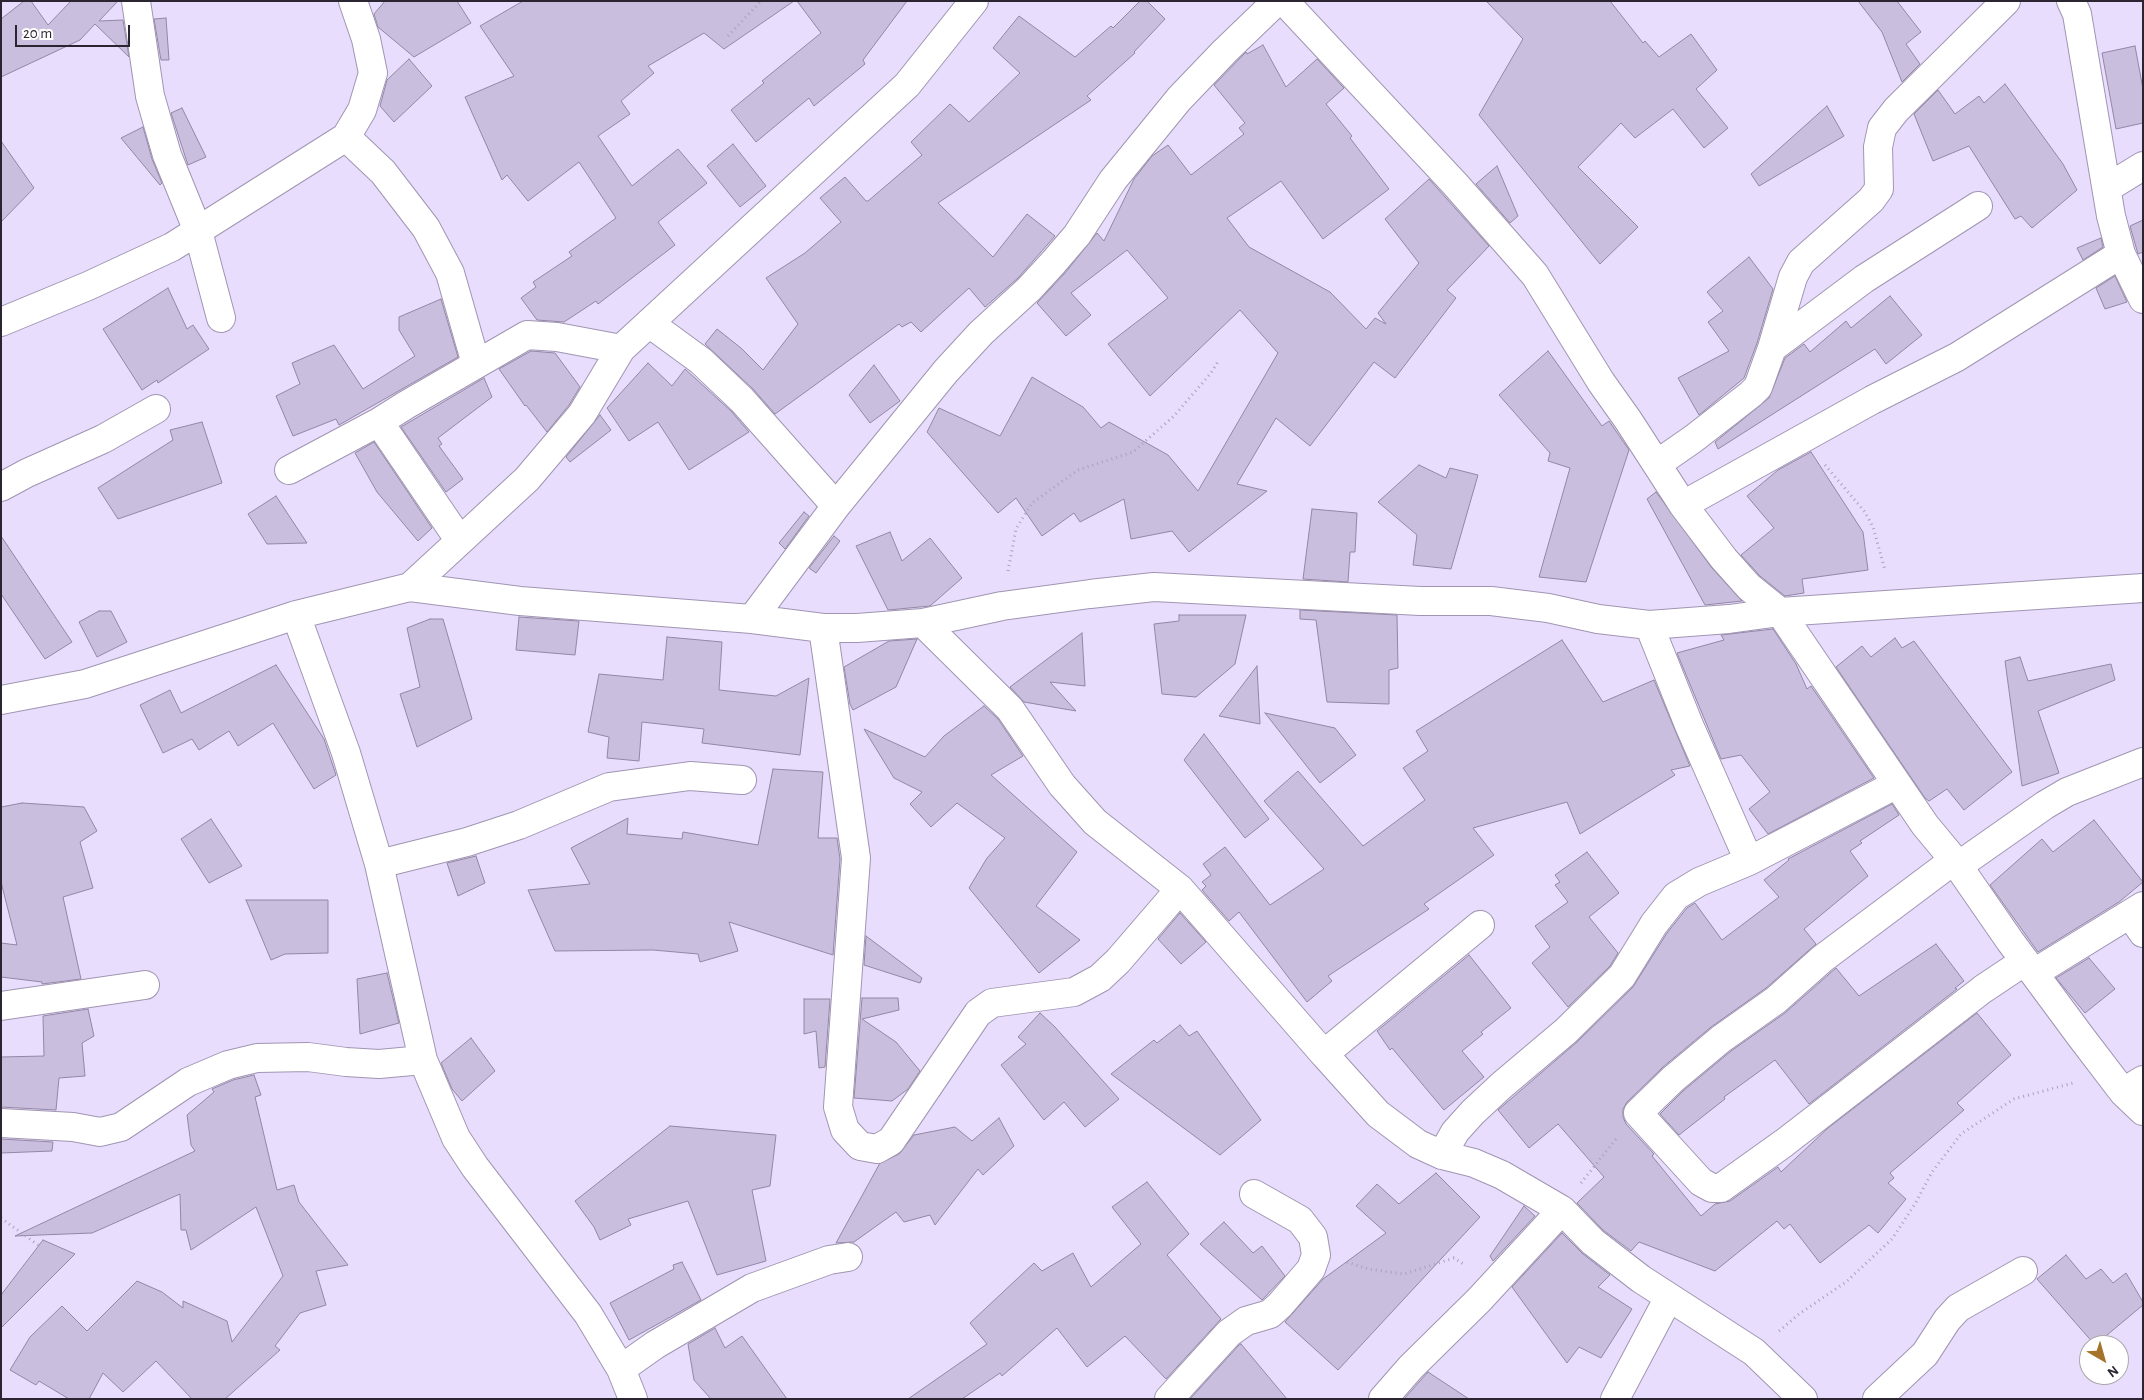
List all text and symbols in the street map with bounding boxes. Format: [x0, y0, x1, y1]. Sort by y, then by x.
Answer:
scale bar [18, 15, 132, 47]
text: 20 m [23, 26, 52, 41]
north arrow [2079, 1335, 2129, 1385]
text: N [2104, 1363, 2121, 1380]

